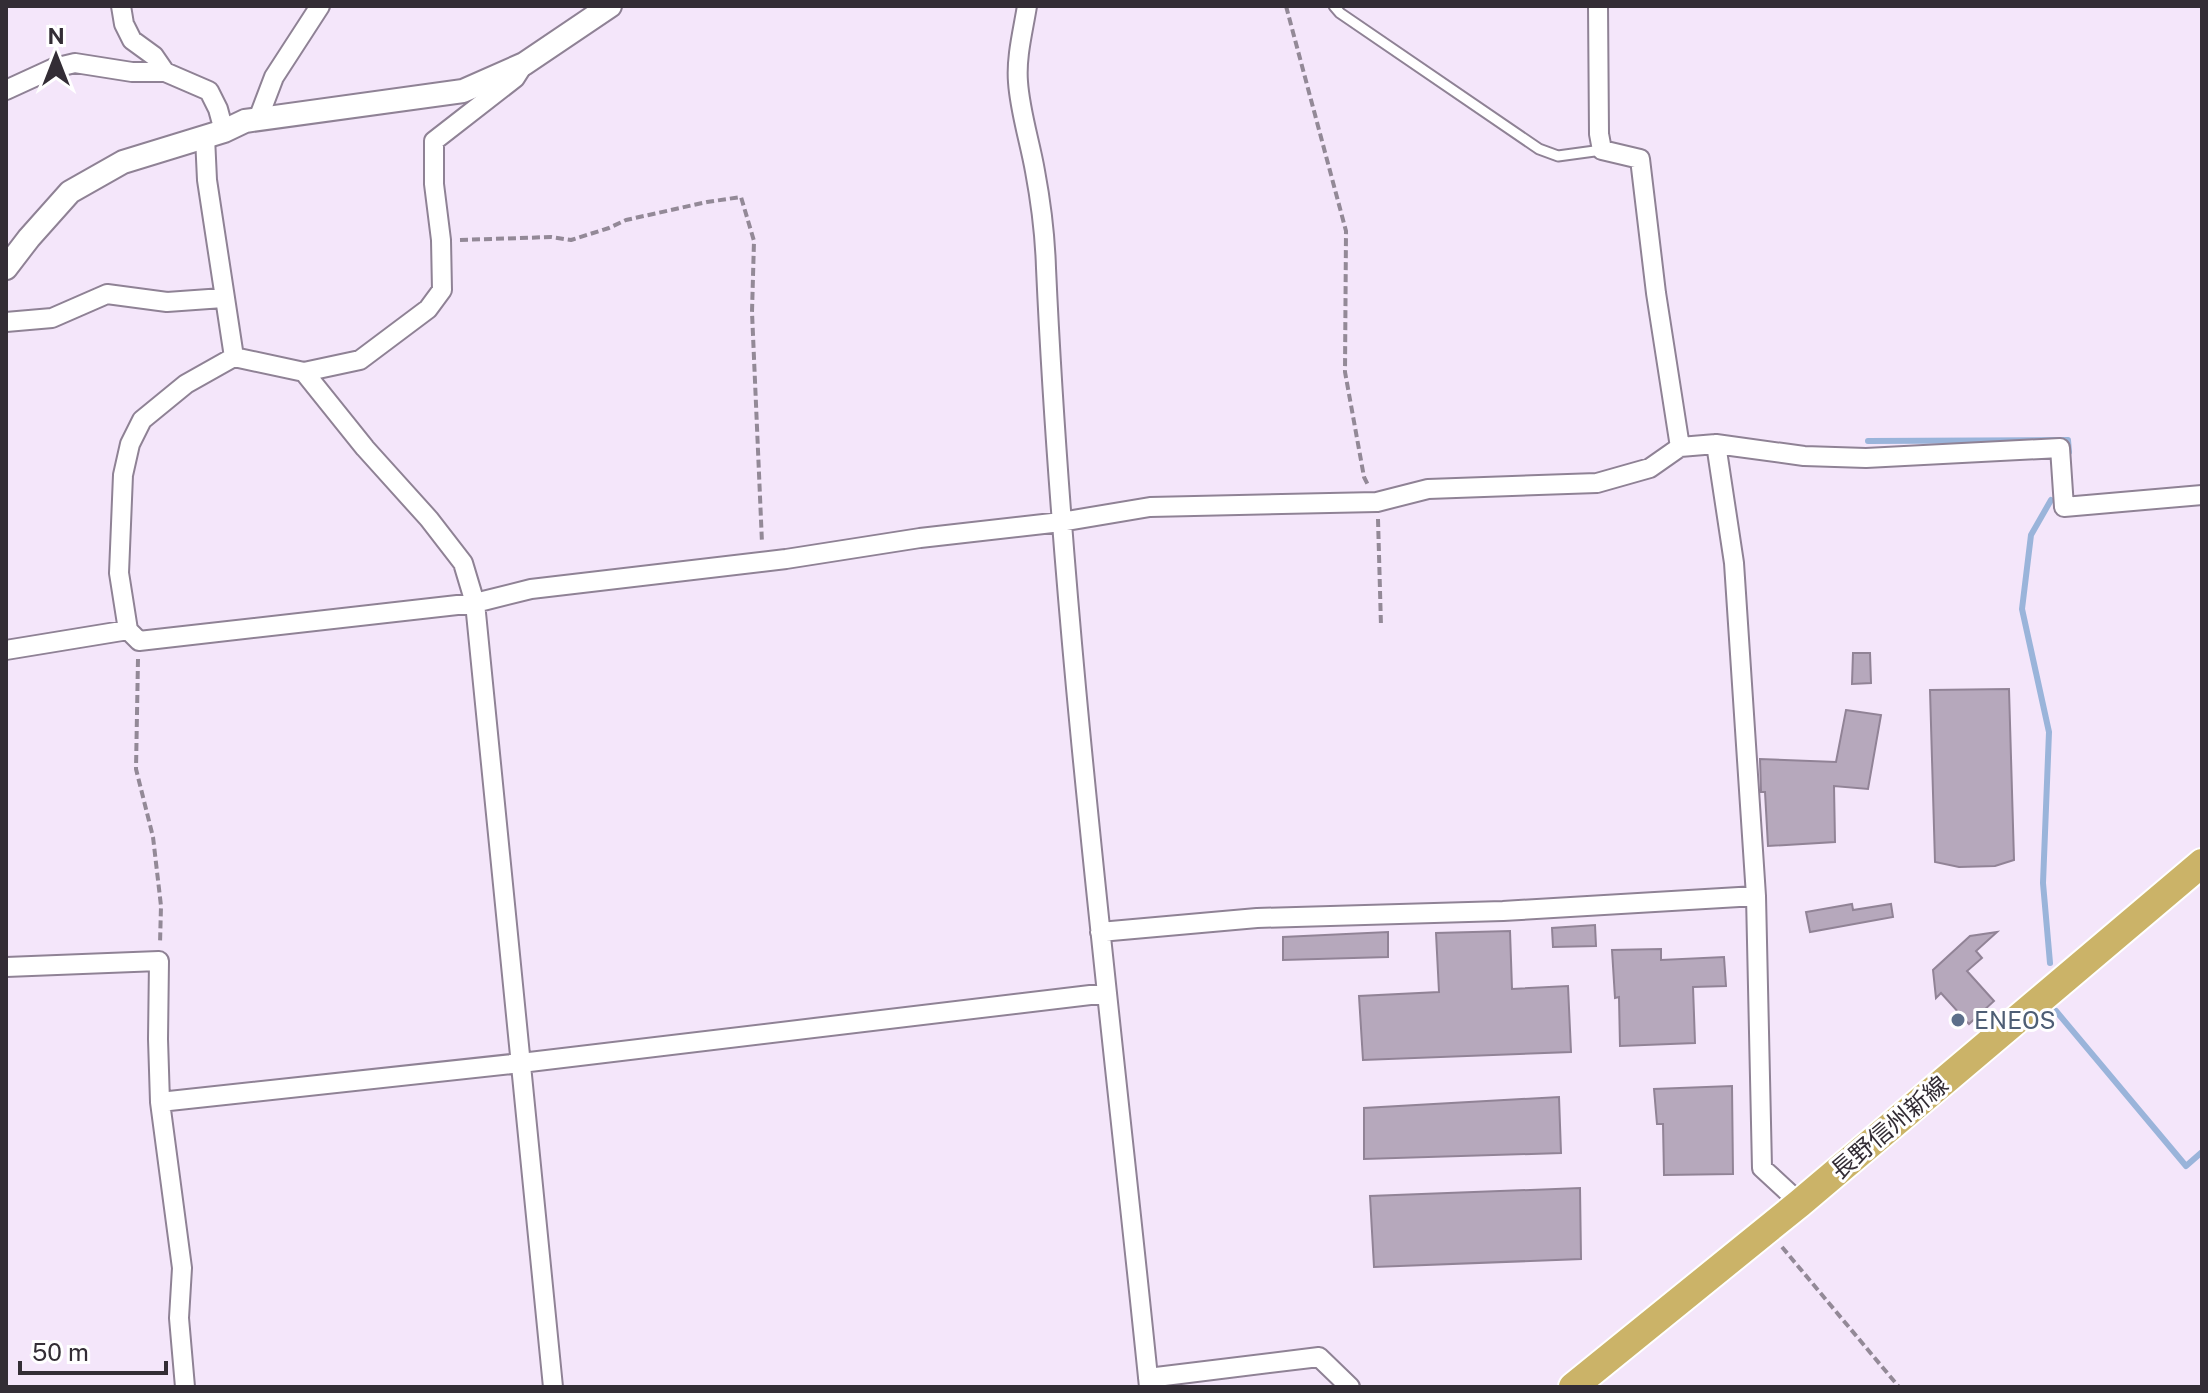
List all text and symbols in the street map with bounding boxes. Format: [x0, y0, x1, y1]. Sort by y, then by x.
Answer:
north arrow [16, 16, 96, 96]
text: N [47, 23, 65, 49]
place label: ENEOS [1974, 1006, 2056, 1034]
marker: ENEOS [1949, 1011, 1967, 1029]
street label: 長野信州新線 [1825, 1070, 1953, 1184]
scale bar [20, 1325, 166, 1375]
text: 50 m [32, 1338, 89, 1366]

